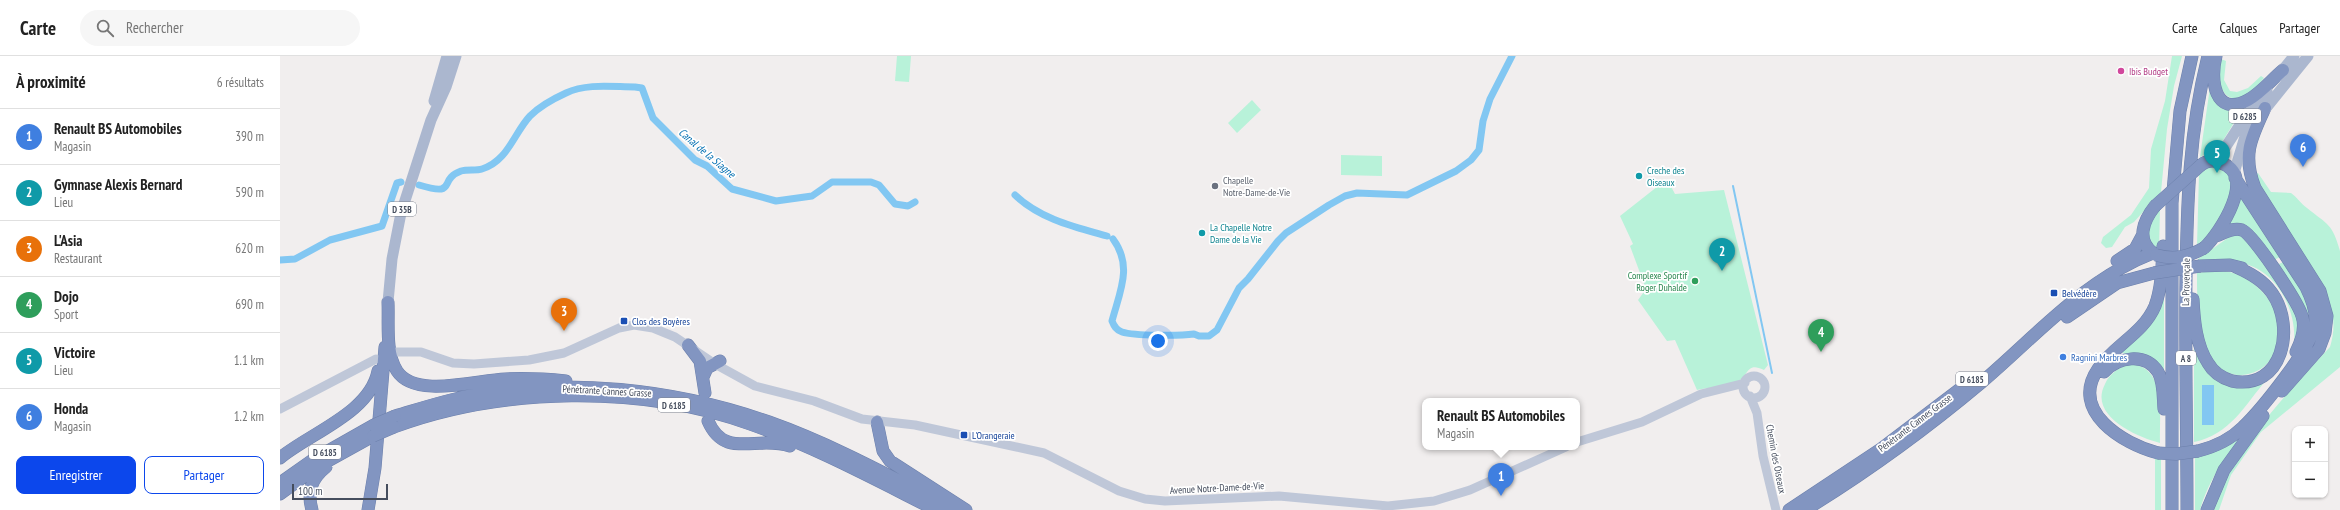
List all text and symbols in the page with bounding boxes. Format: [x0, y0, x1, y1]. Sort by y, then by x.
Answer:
search box [80, 10, 360, 46]
text: Carte [20, 16, 56, 40]
icon: search [94, 17, 116, 39]
text: Rechercher [126, 18, 183, 37]
text: Carte [2172, 19, 2197, 37]
text: Calques [2219, 19, 2257, 37]
text: Partager [2279, 19, 2320, 37]
place label: Ibis Budget [2129, 65, 2168, 78]
marker: Ibis Budget [2116, 66, 2126, 76]
text: À proximité [16, 71, 86, 93]
text: 6 résultats [217, 74, 264, 91]
road number: D 6285 [2229, 109, 2261, 123]
text: Renault BS Automobiles [54, 119, 182, 138]
water label: Canal de la Siagne [676, 125, 739, 182]
text: 1 [26, 128, 32, 145]
text: 390 m [235, 128, 264, 145]
pin: 6 [2290, 134, 2316, 167]
text: Magasin [54, 138, 91, 155]
pin: 5 [2204, 140, 2230, 173]
place label: Creche des Oiseaux [1647, 164, 1685, 189]
marker: Creche des Oiseaux [1634, 171, 1644, 181]
place label: Chapelle Notre-Dame-de-Vie [1223, 174, 1290, 199]
text: Gymnase Alexis Bernard [54, 175, 182, 194]
marker: Chapelle Notre-Dame-de-Vie [1210, 181, 1220, 191]
text: 2 [26, 184, 32, 201]
text: 590 m [235, 184, 264, 201]
text: Lieu [54, 194, 73, 211]
road number: D 35B [388, 202, 416, 216]
place label: La Chapelle Notre Dame de la Vie [1210, 221, 1272, 246]
marker: La Chapelle Notre Dame de la Vie [1197, 228, 1207, 238]
text: L'Asia [54, 231, 83, 250]
pin: 2 [1709, 238, 1735, 271]
text: 3 [26, 240, 32, 257]
text: 620 m [235, 240, 264, 257]
text: Restaurant [54, 250, 102, 267]
street label: La Provençale [2179, 258, 2193, 306]
place label: Complexe Sportif Roger Duhalde [1628, 269, 1687, 294]
marker: Complexe Sportif Roger Duhalde [1690, 276, 1700, 286]
text: Dojo [54, 287, 79, 306]
place label: Belvédère [2062, 287, 2097, 300]
marker: Belvédère [2049, 288, 2059, 298]
text: 4 [26, 296, 32, 313]
text: 690 m [235, 296, 264, 313]
pin: 3 [551, 298, 577, 331]
text: Sport [54, 306, 78, 323]
place label: Clos des Boyères [632, 315, 690, 328]
marker: Clos des Boyères [619, 316, 629, 326]
pin: 4 [1808, 319, 1834, 352]
your location [1148, 331, 1168, 351]
text: Victoire [54, 343, 95, 362]
place label: Ragnini Marbres [2071, 351, 2128, 364]
road number: A 8 [2176, 351, 2196, 365]
text: 5 [26, 352, 32, 369]
text: 1.1 km [234, 352, 264, 369]
marker: Ragnini Marbres [2058, 352, 2068, 362]
text: Lieu [54, 362, 73, 379]
road number: D 6185 [1956, 372, 1988, 386]
street label: Pénétrante Cannes Grasse [562, 382, 652, 400]
street label: Pénétrante Cannes Grasse [1876, 391, 1954, 455]
road number: D 6185 [658, 398, 690, 412]
popup [1422, 398, 1580, 450]
text: Honda [54, 399, 88, 418]
text: Renault BS Automobiles [1437, 406, 1565, 425]
text: 6 [26, 408, 32, 425]
text: 1.2 km [234, 408, 264, 425]
text: Magasin [54, 418, 91, 435]
street label: Chemin des Oiseaux [1763, 423, 1789, 495]
text: Magasin [1437, 425, 1474, 442]
map controls [2292, 426, 2328, 498]
button: + [2292, 426, 2328, 462]
place label: L'Orangeraie [972, 429, 1015, 442]
marker: L'Orangeraie [959, 430, 969, 440]
road number: D 6185 [309, 445, 341, 459]
button: Enregistrer [16, 456, 136, 494]
button: Partager [144, 456, 264, 494]
button: − [2292, 462, 2328, 498]
pin: 1 [1488, 463, 1514, 496]
street label: Avenue Notre-Dame-de-Vie [1169, 479, 1265, 497]
scale bar [292, 482, 388, 501]
text: 100 m [298, 484, 322, 498]

